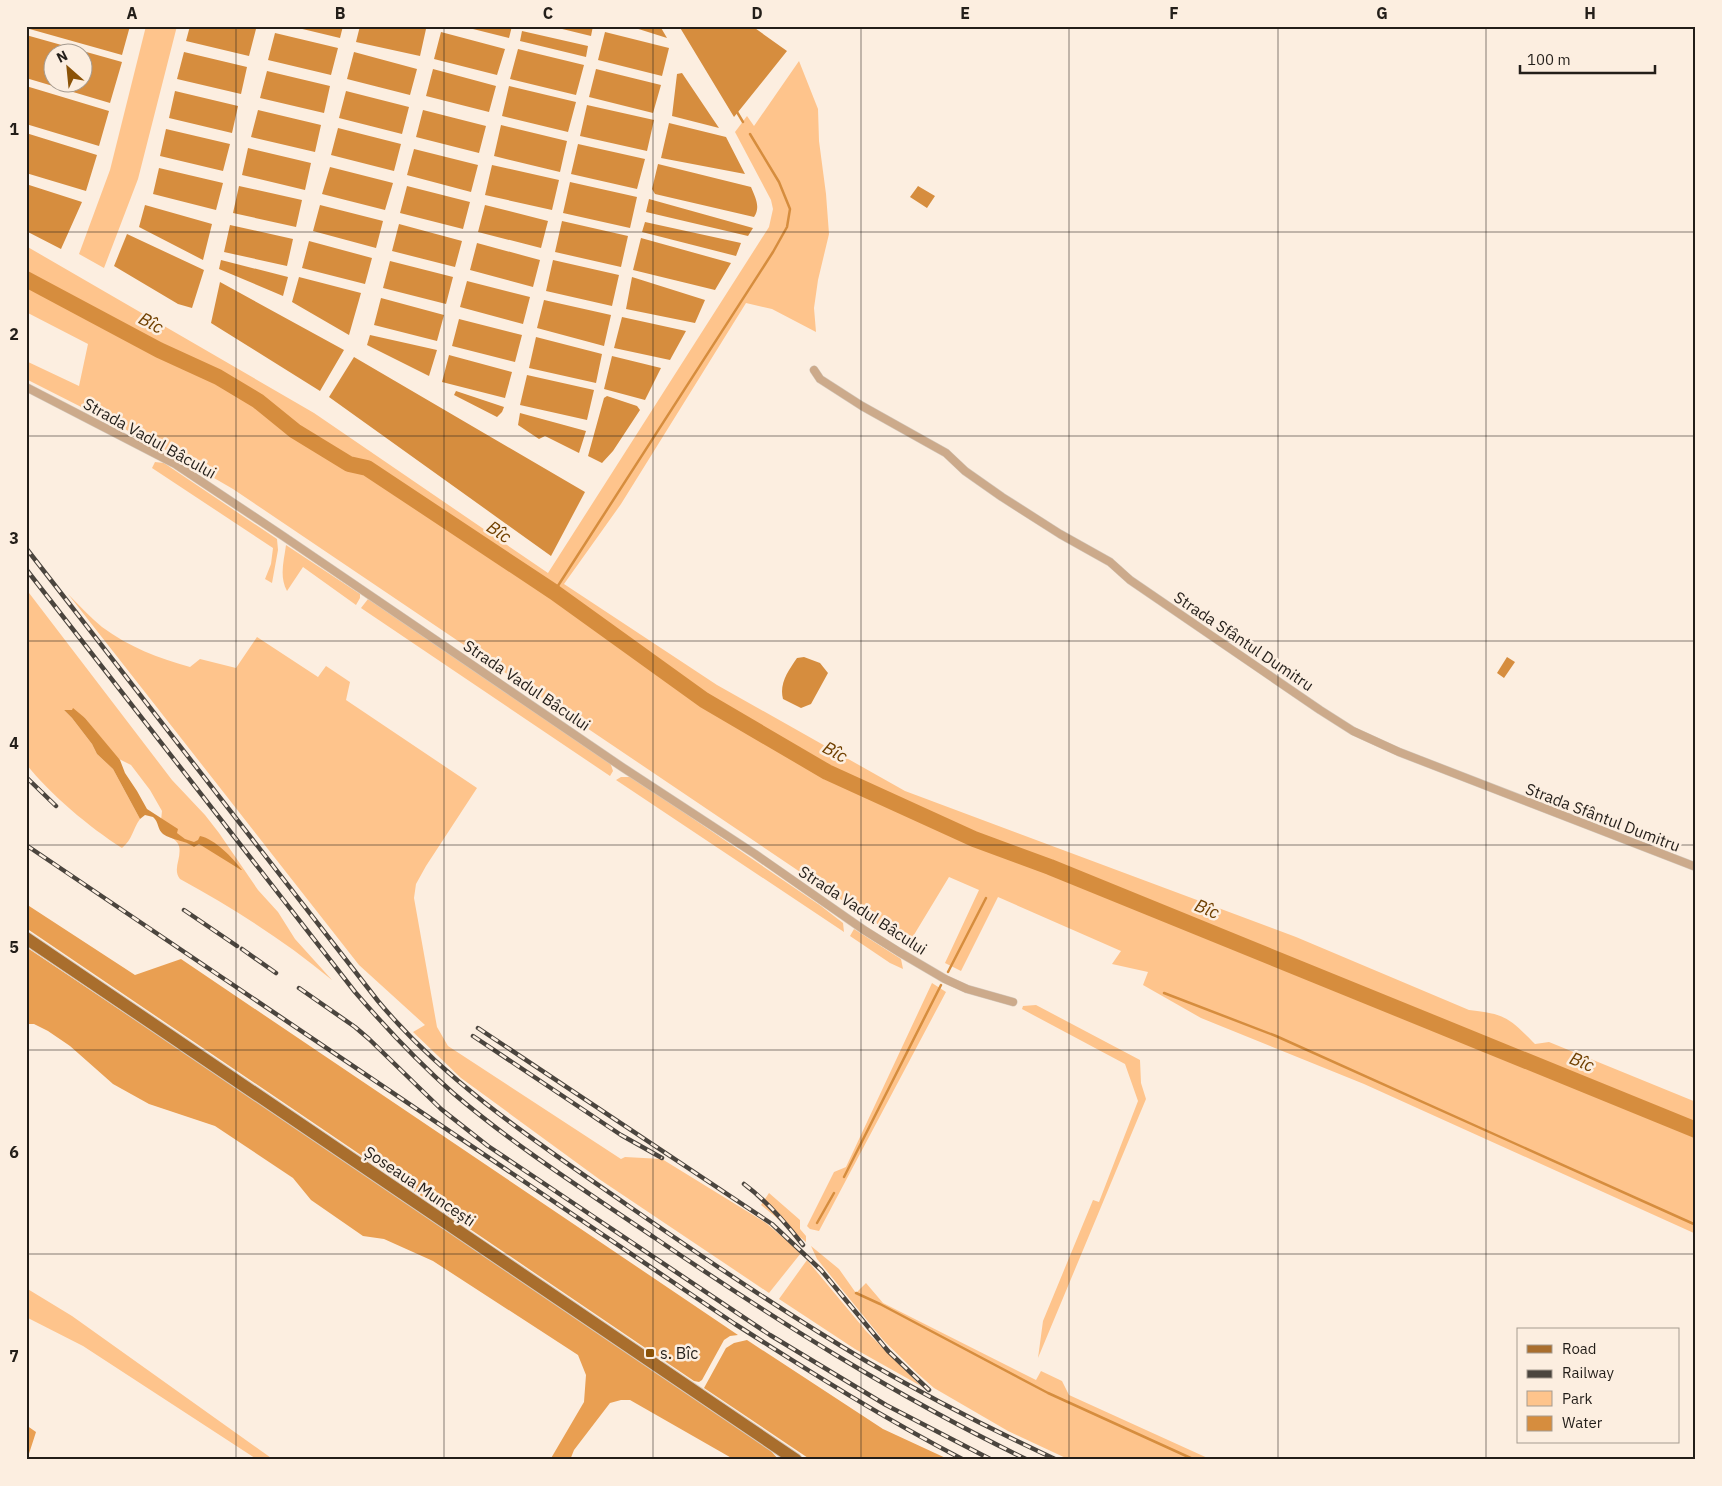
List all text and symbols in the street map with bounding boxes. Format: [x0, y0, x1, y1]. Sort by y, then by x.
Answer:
text: A [127, 3, 138, 23]
text: B [335, 3, 346, 23]
text: C [543, 3, 553, 23]
text: D [751, 3, 763, 23]
text: E [960, 3, 970, 23]
text: F [1169, 3, 1179, 23]
text: G [1376, 3, 1388, 23]
text: H [1584, 3, 1596, 23]
north arrow [42, 42, 92, 92]
scale bar [1520, 42, 1654, 74]
text: N [53, 46, 71, 67]
text: 100 m [1527, 50, 1571, 69]
text: 1 [9, 119, 19, 139]
water label: Bîc [135, 307, 168, 339]
text: 2 [9, 324, 19, 344]
street label: Strada Vadul Bâcului [80, 393, 220, 483]
water label: Bîc [483, 515, 516, 548]
text: 3 [9, 528, 19, 548]
street label: Strada Sfântul Dumitru [1170, 587, 1318, 695]
street label: Strada Vadul Bâcului [460, 635, 594, 735]
text: 4 [9, 733, 19, 753]
water label: Bîc [819, 736, 852, 768]
street label: Strada Sfântul Dumitru [1523, 778, 1683, 856]
street label: Strada Vadul Bâcului [795, 861, 931, 959]
water label: Bîc [1191, 893, 1223, 924]
text: 5 [9, 937, 19, 957]
water label: Bîc [1566, 1046, 1598, 1077]
street label: Șoseaua Muncești [361, 1141, 479, 1231]
text: 6 [9, 1142, 19, 1162]
legend [1517, 1328, 1680, 1444]
text: Road [1562, 1339, 1597, 1358]
place label: s. Bîc [660, 1343, 698, 1363]
text: 7 [9, 1346, 19, 1366]
marker: s. Bîc [644, 1347, 656, 1359]
text: Railway [1562, 1363, 1615, 1382]
text: Park [1562, 1389, 1592, 1408]
text: Water [1562, 1413, 1603, 1432]

